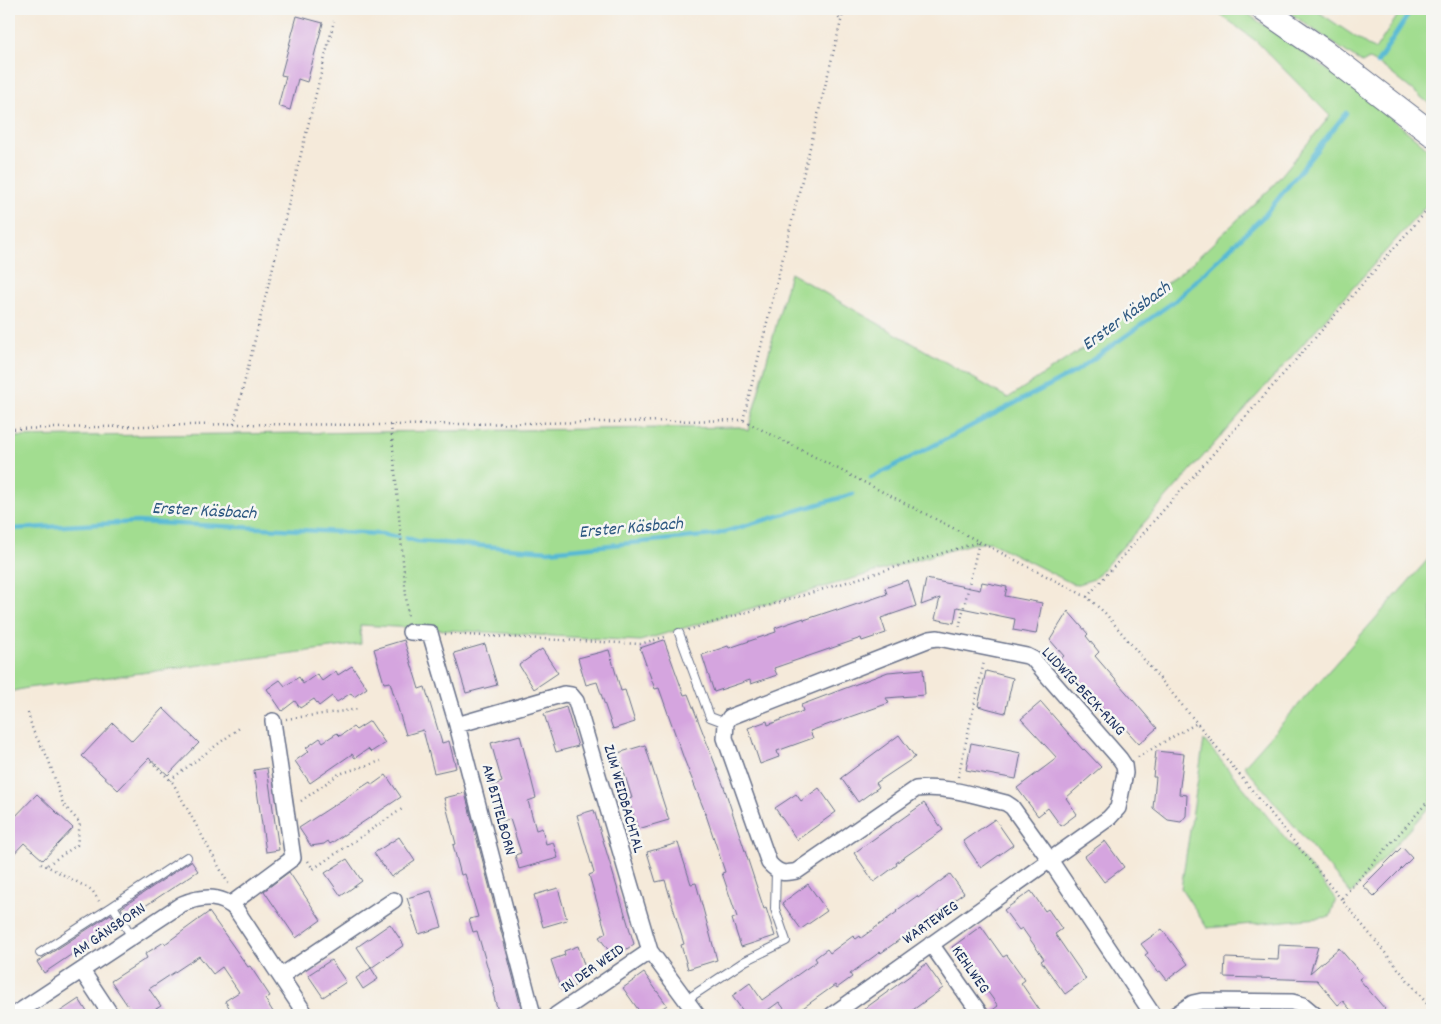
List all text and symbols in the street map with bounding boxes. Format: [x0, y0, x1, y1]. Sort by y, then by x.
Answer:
water label: Erster Käsbach [1077, 276, 1177, 358]
water label: Erster Käsbach [151, 497, 258, 527]
water label: Erster Käsbach [578, 512, 685, 546]
street label: LUDWIG-BECK-RING [1036, 642, 1130, 742]
street label: ZUM WEIDBACHTAL [597, 742, 650, 856]
street label: AM BITTELBORN [475, 762, 521, 858]
street label: WARTEWEG [898, 895, 964, 951]
street label: AM GÄNSBORN [67, 897, 151, 964]
street label: IN DER WEID [556, 939, 630, 999]
street label: KEHLWEG [945, 941, 995, 999]

